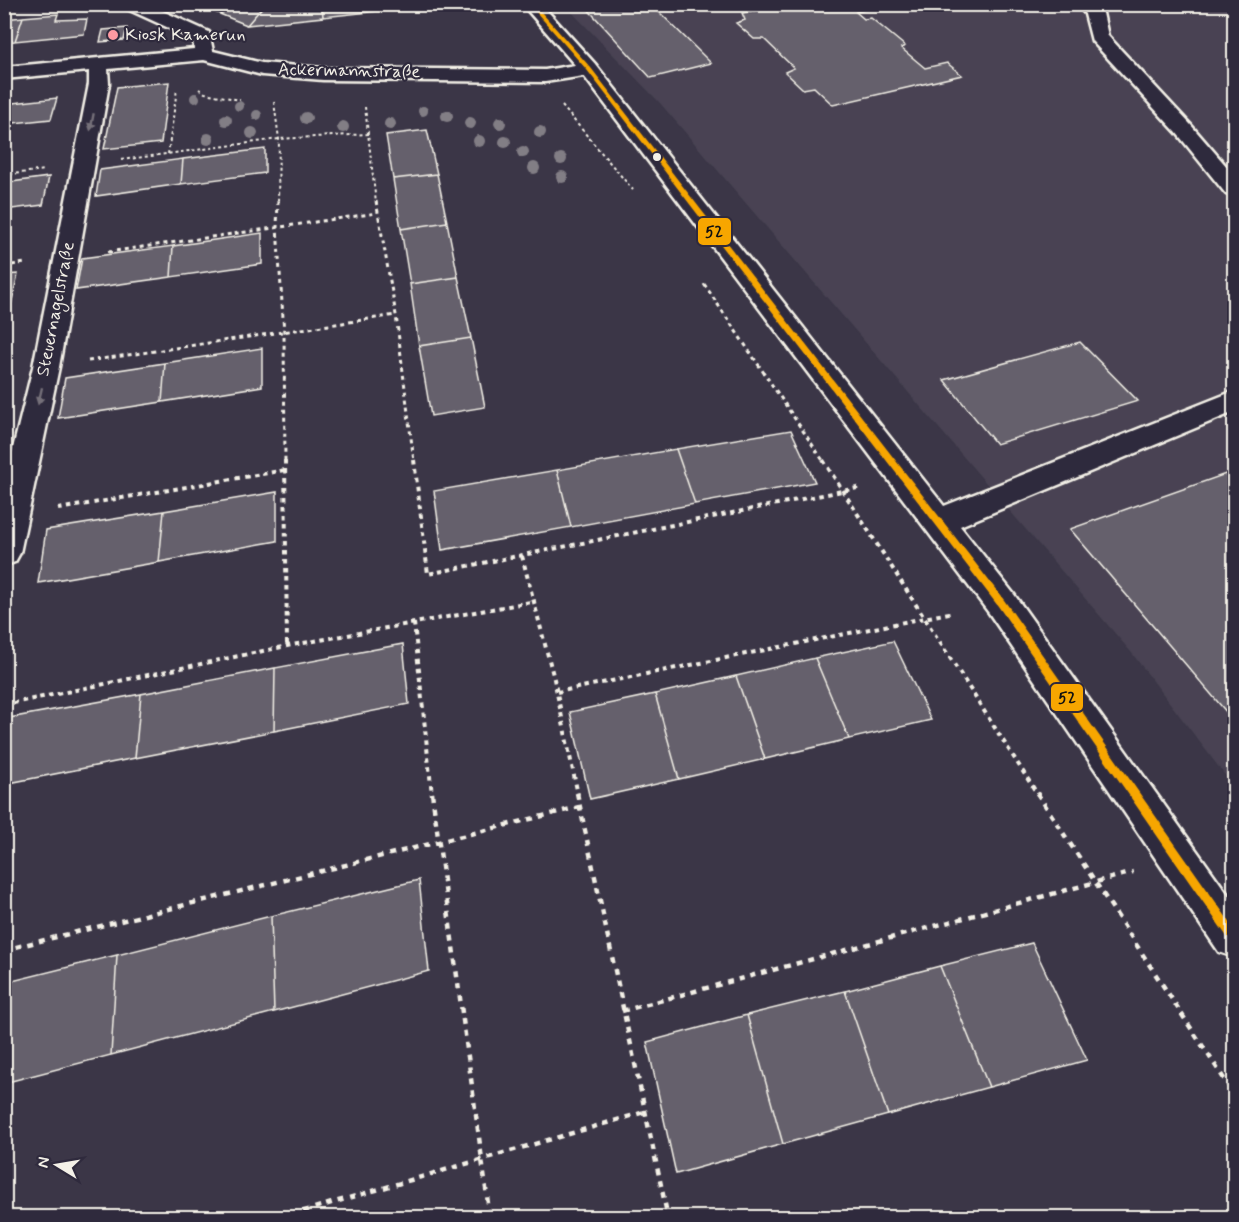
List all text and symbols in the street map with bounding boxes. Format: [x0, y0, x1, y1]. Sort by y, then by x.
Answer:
place label: Kiosk Kamerun [125, 23, 246, 47]
marker: Kiosk Kamerun [106, 28, 120, 42]
street label: Ackermannstraße [278, 58, 421, 84]
one-way arrow [87, 112, 96, 131]
unlabelled marker [651, 151, 663, 163]
line badge: 52 [697, 217, 732, 246]
text: 52 [705, 222, 723, 243]
street label: Steuernagelstraße [31, 239, 82, 379]
one-way arrow [34, 386, 44, 405]
line badge: 52 [1050, 683, 1084, 712]
text: 52 [1058, 688, 1076, 709]
north arrow [27, 1135, 87, 1195]
text: N [32, 1155, 55, 1170]

